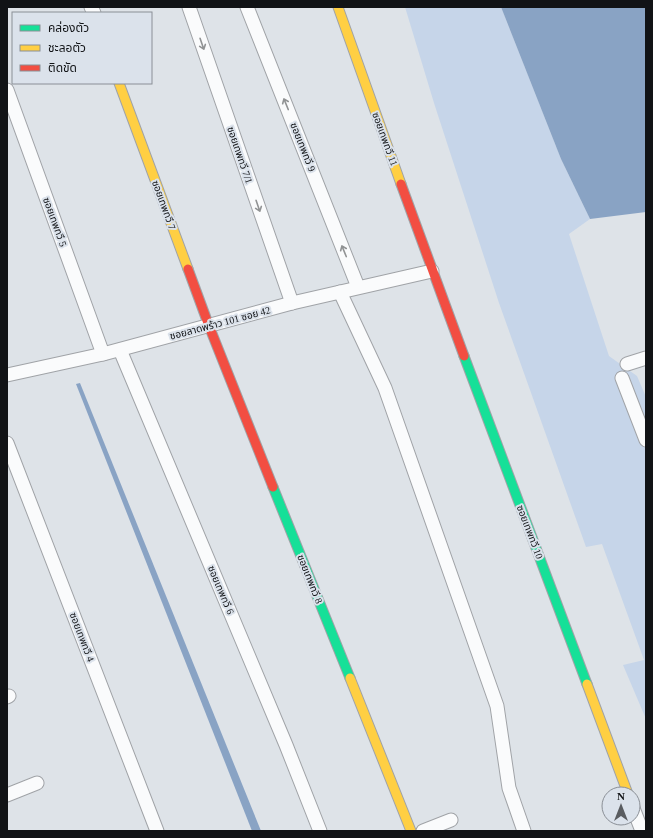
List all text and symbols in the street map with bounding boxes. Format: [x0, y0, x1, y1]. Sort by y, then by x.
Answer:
legend [12, 12, 152, 84]
text: คล่องตัว [48, 21, 89, 35]
one-way arrow [198, 37, 206, 49]
text: ชะลอตัว [48, 41, 86, 55]
text: ติดขัด [48, 61, 77, 75]
one-way arrow [281, 99, 289, 111]
street label: ซอยเทพทวี 11 [370, 111, 400, 167]
street label: ซอยเทพทวี 9 [288, 121, 318, 173]
street label: ซอยเทพทวี 7/1 [225, 125, 255, 185]
street label: ซอยเทพทวี 7 [150, 179, 178, 231]
street label: ซอยเทพทวี 5 [41, 196, 69, 248]
one-way arrow [255, 200, 263, 212]
one-way arrow [339, 246, 347, 258]
street label: ซอยลาดพร้าว 101 ซอย 42 [168, 304, 272, 342]
street label: ซอยเทพทวี 10 [515, 504, 545, 560]
street label: ซอยเทพทวี 8 [295, 553, 325, 605]
street label: ซอยเทพทวี 6 [206, 564, 236, 616]
street label: ซอยเทพทวี 4 [68, 611, 96, 663]
north arrow [601, 786, 641, 826]
text: N [617, 790, 625, 802]

